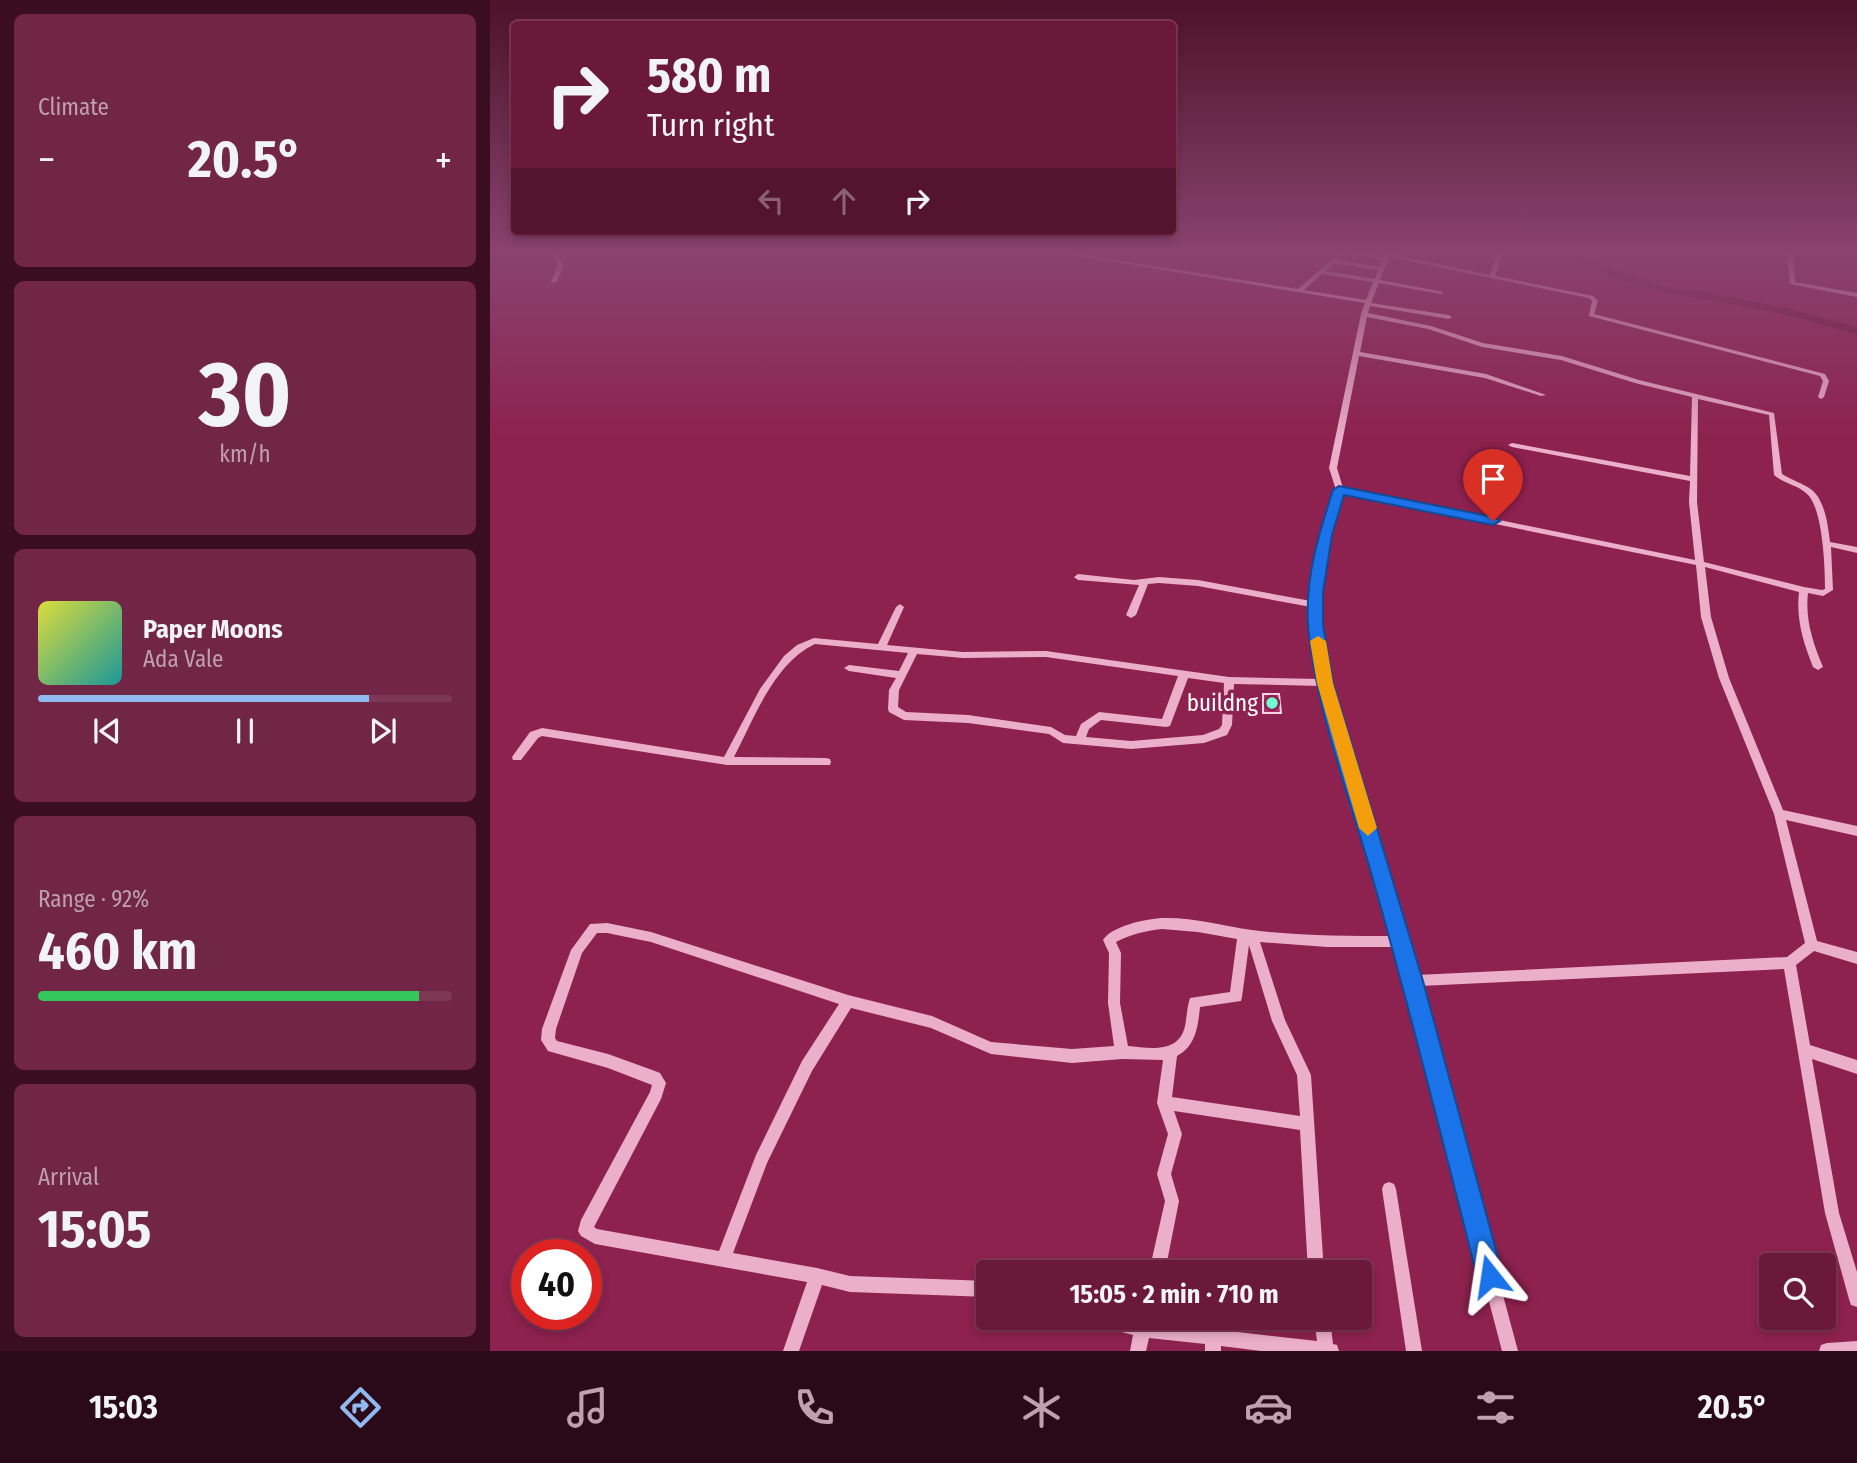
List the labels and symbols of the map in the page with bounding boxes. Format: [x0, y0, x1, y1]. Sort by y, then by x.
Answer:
pin [1463, 449, 1523, 521]
place label: buildng [1187, 689, 1258, 717]
marker: buildng [1264, 695, 1280, 711]
speed limit sign: 40 [511, 1239, 602, 1330]
position arrow [1453, 1239, 1527, 1313]

